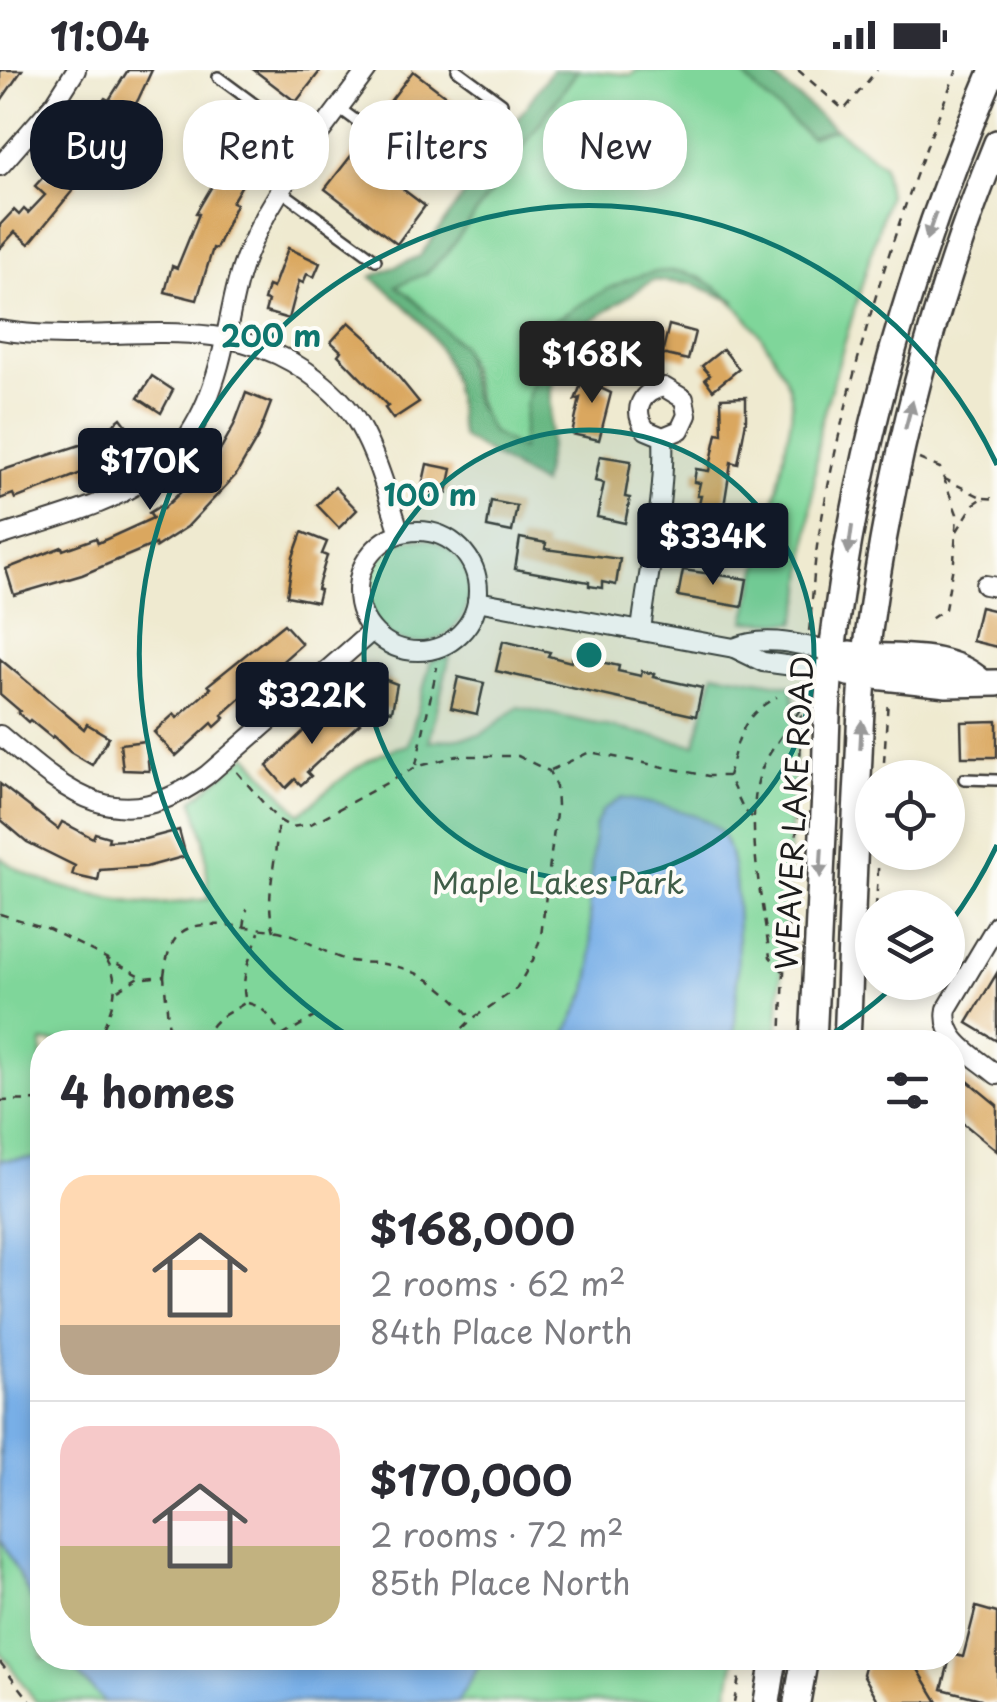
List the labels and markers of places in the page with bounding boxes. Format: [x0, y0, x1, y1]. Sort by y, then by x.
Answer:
pin: $168K [522, 321, 662, 406]
pin: $170K [80, 428, 220, 513]
pin: $334K [643, 503, 783, 588]
centre of rings [571, 637, 607, 673]
pin: $322K [242, 662, 382, 747]

